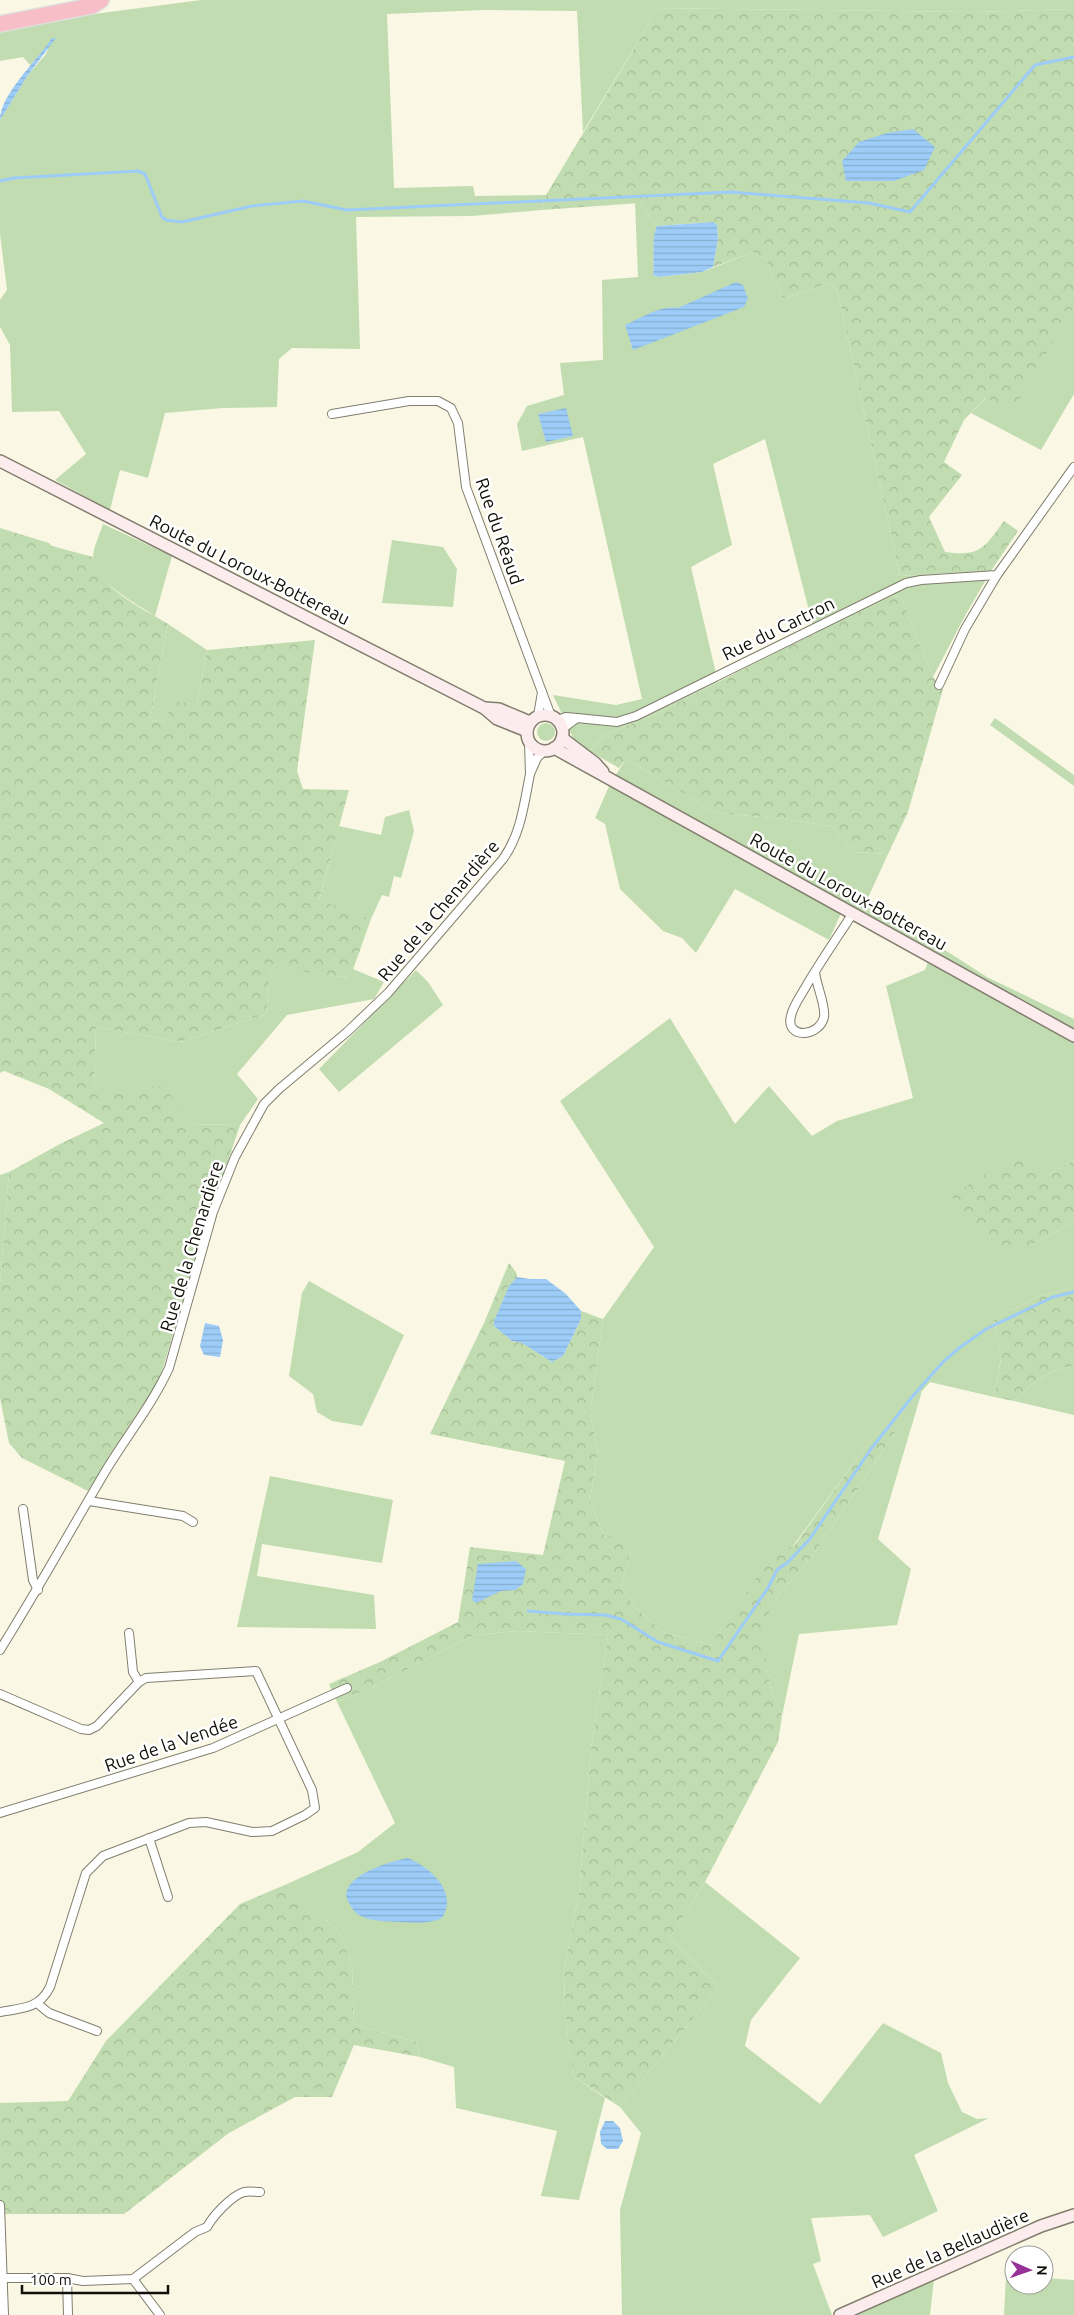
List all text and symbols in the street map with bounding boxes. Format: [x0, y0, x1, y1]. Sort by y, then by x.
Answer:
street label: Rue du Réaud [472, 475, 528, 587]
street label: Route du Loroux-Bottereau [147, 510, 353, 628]
street label: Rue du Cartron [719, 592, 837, 664]
street label: Route du Loroux-Bottereau [747, 828, 951, 954]
street label: Rue de la Chenardière [373, 836, 503, 984]
street label: Rue de la Chenardière [155, 1158, 227, 1334]
street label: Rue de la Vendée [102, 1711, 240, 1775]
street label: Rue de la Bellaudière [868, 2204, 1032, 2292]
north arrow [1004, 2245, 1054, 2295]
scale bar [22, 2262, 169, 2294]
text: N [1034, 2265, 1050, 2276]
text: 100 m [30, 2271, 72, 2288]

